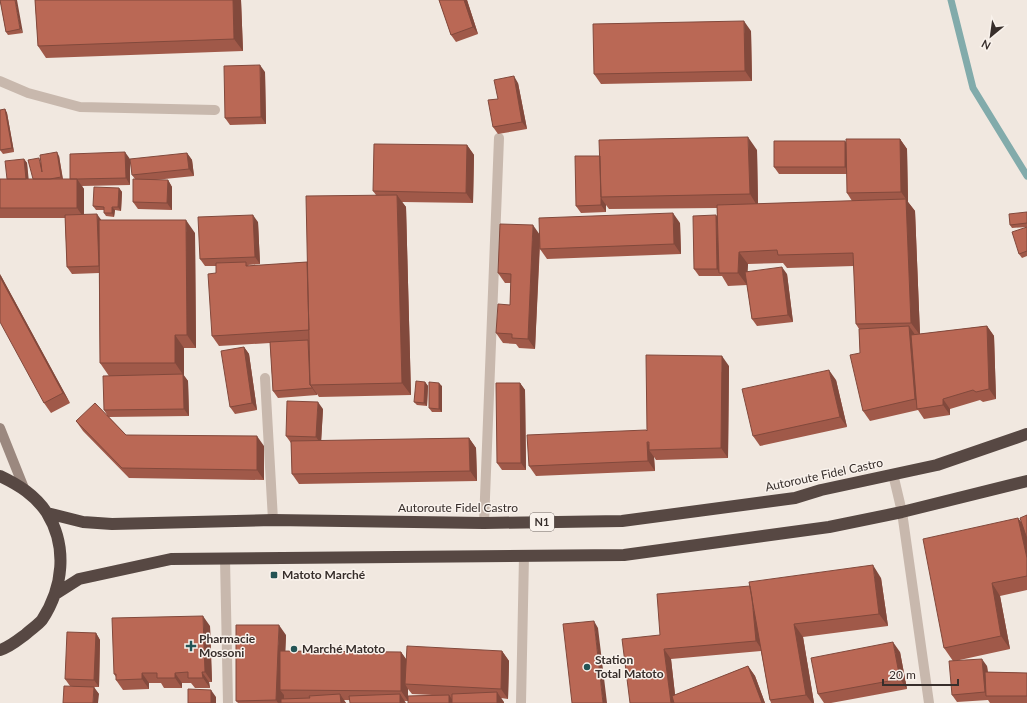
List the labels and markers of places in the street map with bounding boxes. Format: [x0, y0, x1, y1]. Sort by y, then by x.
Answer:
place label: Matoto Marché [282, 567, 366, 582]
marker: Matoto Marché [269, 570, 279, 580]
place label: Pharmacie Mossoni [199, 631, 256, 660]
marker: Pharmacie Mossoni [186, 641, 196, 651]
place label: Marché Matoto [302, 641, 385, 656]
marker: Marché Matoto [289, 644, 299, 654]
place label: Station Total Matoto [595, 652, 664, 681]
marker: Station Total Matoto [582, 662, 592, 672]

